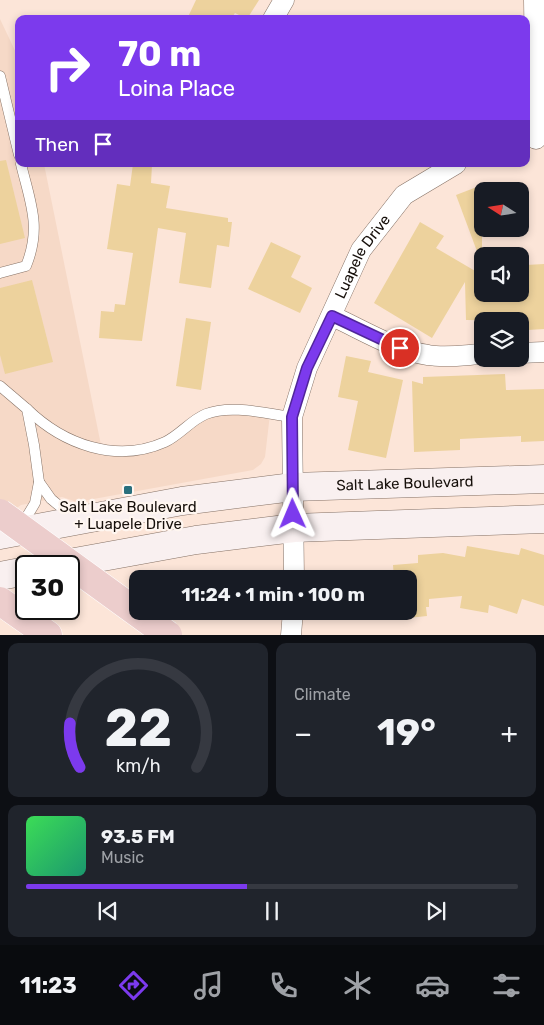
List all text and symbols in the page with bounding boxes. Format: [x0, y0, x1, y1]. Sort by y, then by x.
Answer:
text: 70 m [118, 33, 201, 75]
icon: right [35, 35, 100, 100]
text: Loina Place [118, 75, 235, 102]
icon: arrive [89, 130, 117, 158]
text: Then [35, 133, 79, 156]
north arrow [474, 182, 529, 238]
map controls [474, 182, 529, 367]
street label: Luapele Drive [331, 211, 394, 301]
button: sound [474, 247, 529, 302]
button: layers [474, 312, 529, 367]
pin [379, 327, 421, 369]
icon: arrive [386, 334, 414, 362]
street label: Salt Lake Boulevard [336, 472, 474, 495]
marker: Salt Lake Boulevard + Luapele Drive [122, 484, 134, 496]
position arrow [266, 487, 318, 539]
place label: Salt Lake Boulevard + Luapele Drive [59, 498, 197, 533]
speed limit sign: 30 [15, 555, 80, 620]
text: 11:24 · 1 min · 100 m [181, 583, 365, 606]
text: Climate [294, 685, 351, 704]
text: 22 [104, 697, 172, 759]
text: 19° [377, 709, 436, 755]
text: − [294, 717, 312, 750]
text: + [501, 717, 518, 750]
text: km/h [116, 755, 160, 776]
text: 93.5 FM [101, 825, 175, 848]
text: Music [101, 848, 144, 867]
icon: previous [94, 897, 122, 925]
icon: pause [258, 897, 286, 925]
icon: next [422, 897, 450, 925]
icon: directions [116, 968, 151, 1003]
icon: music [191, 968, 226, 1003]
icon: phone [266, 968, 301, 1003]
icon: climate [340, 968, 375, 1003]
icon: car [415, 968, 450, 1003]
icon: filters [489, 968, 524, 1003]
text: 11:23 [20, 972, 77, 999]

